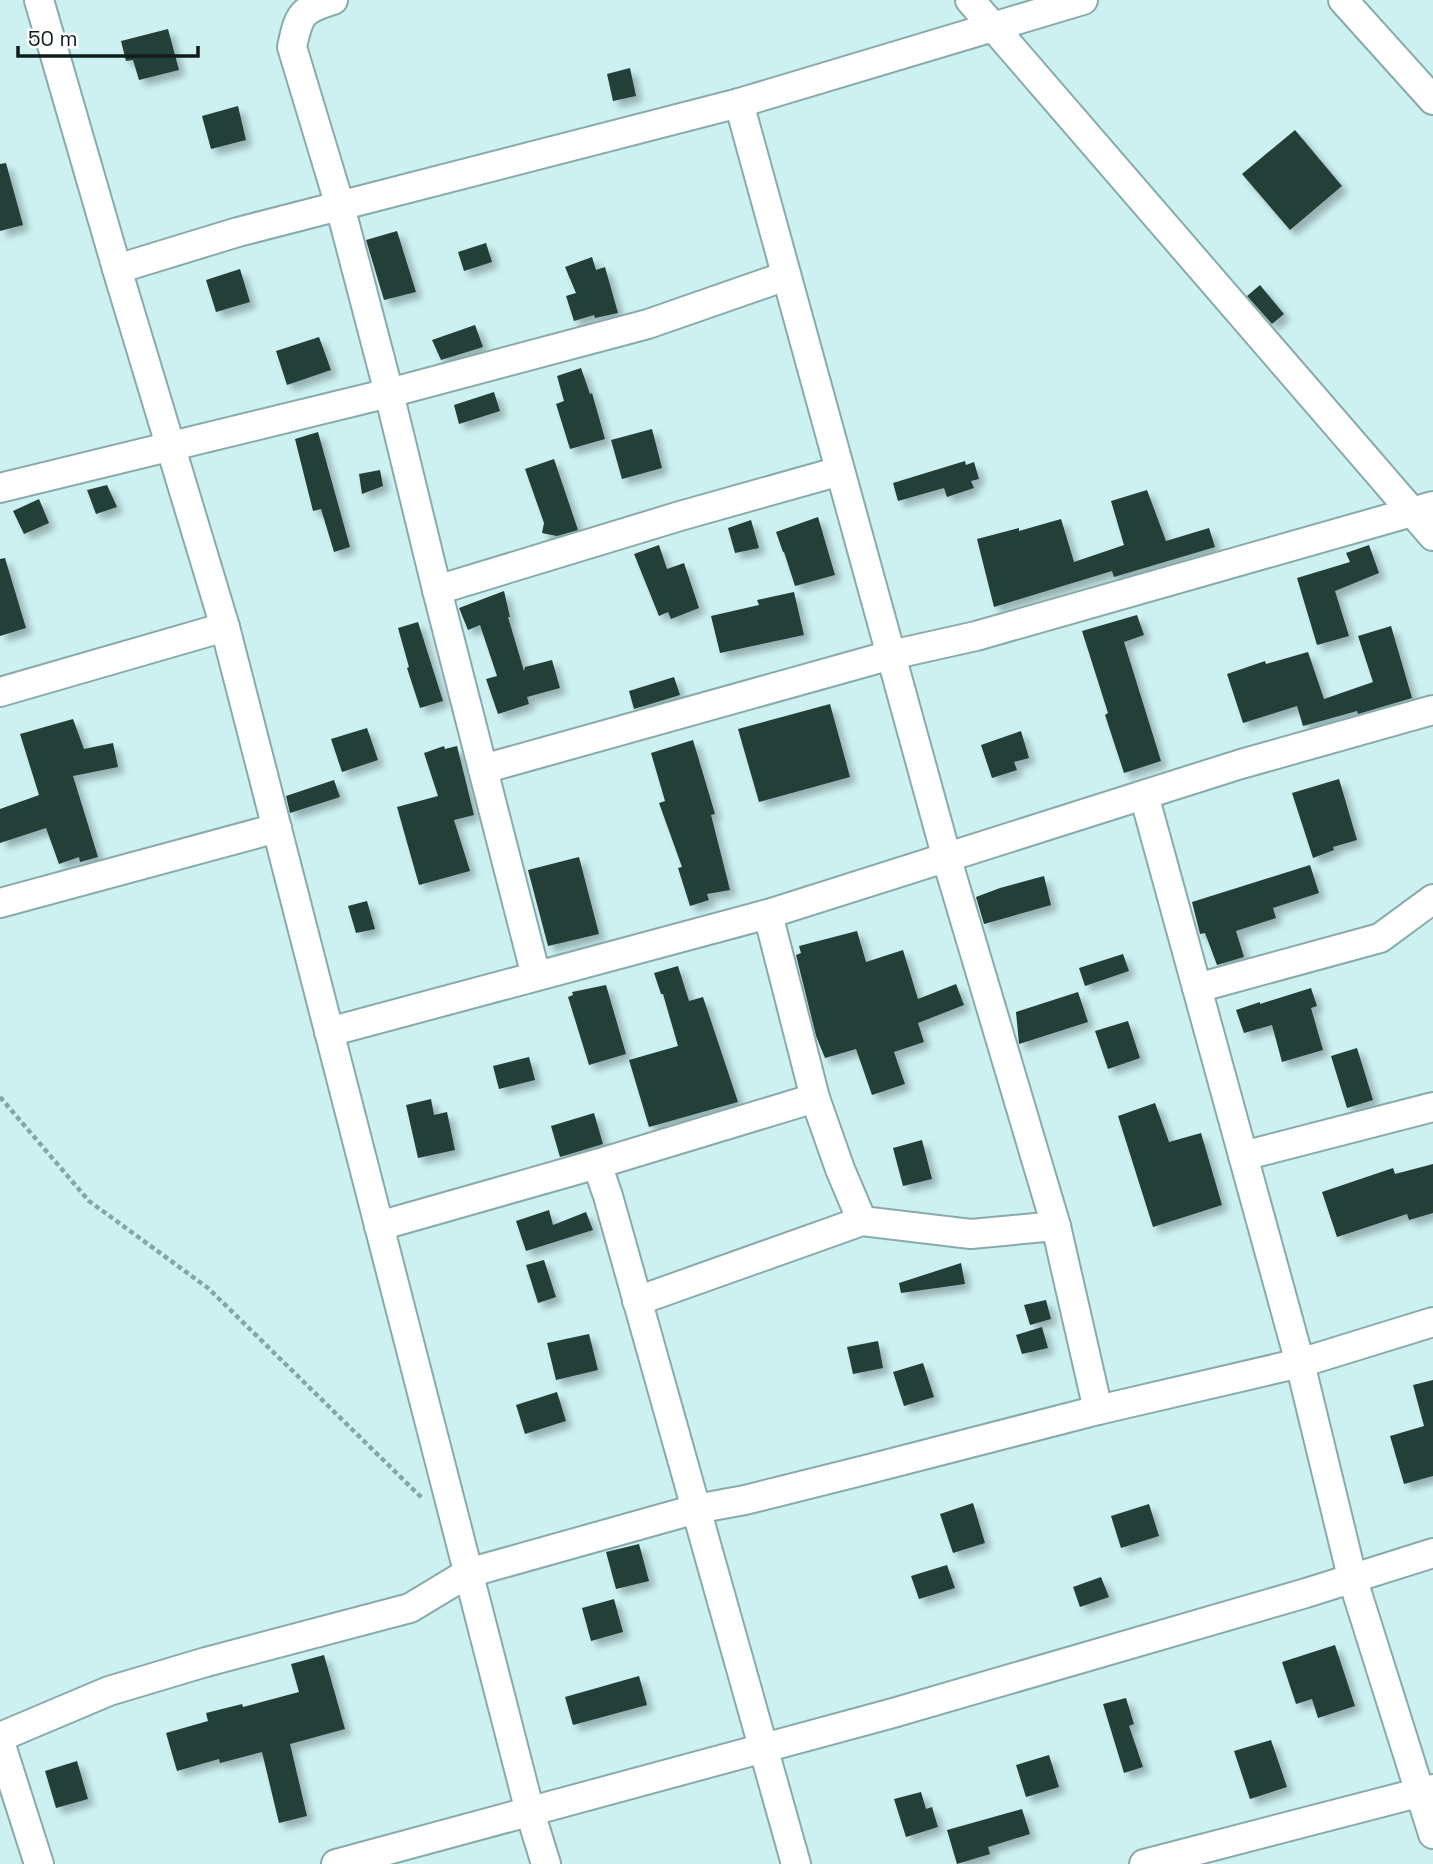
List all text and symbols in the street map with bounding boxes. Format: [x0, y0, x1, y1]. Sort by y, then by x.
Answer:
scale bar [18, 14, 198, 58]
text: 50 m [28, 25, 78, 52]

